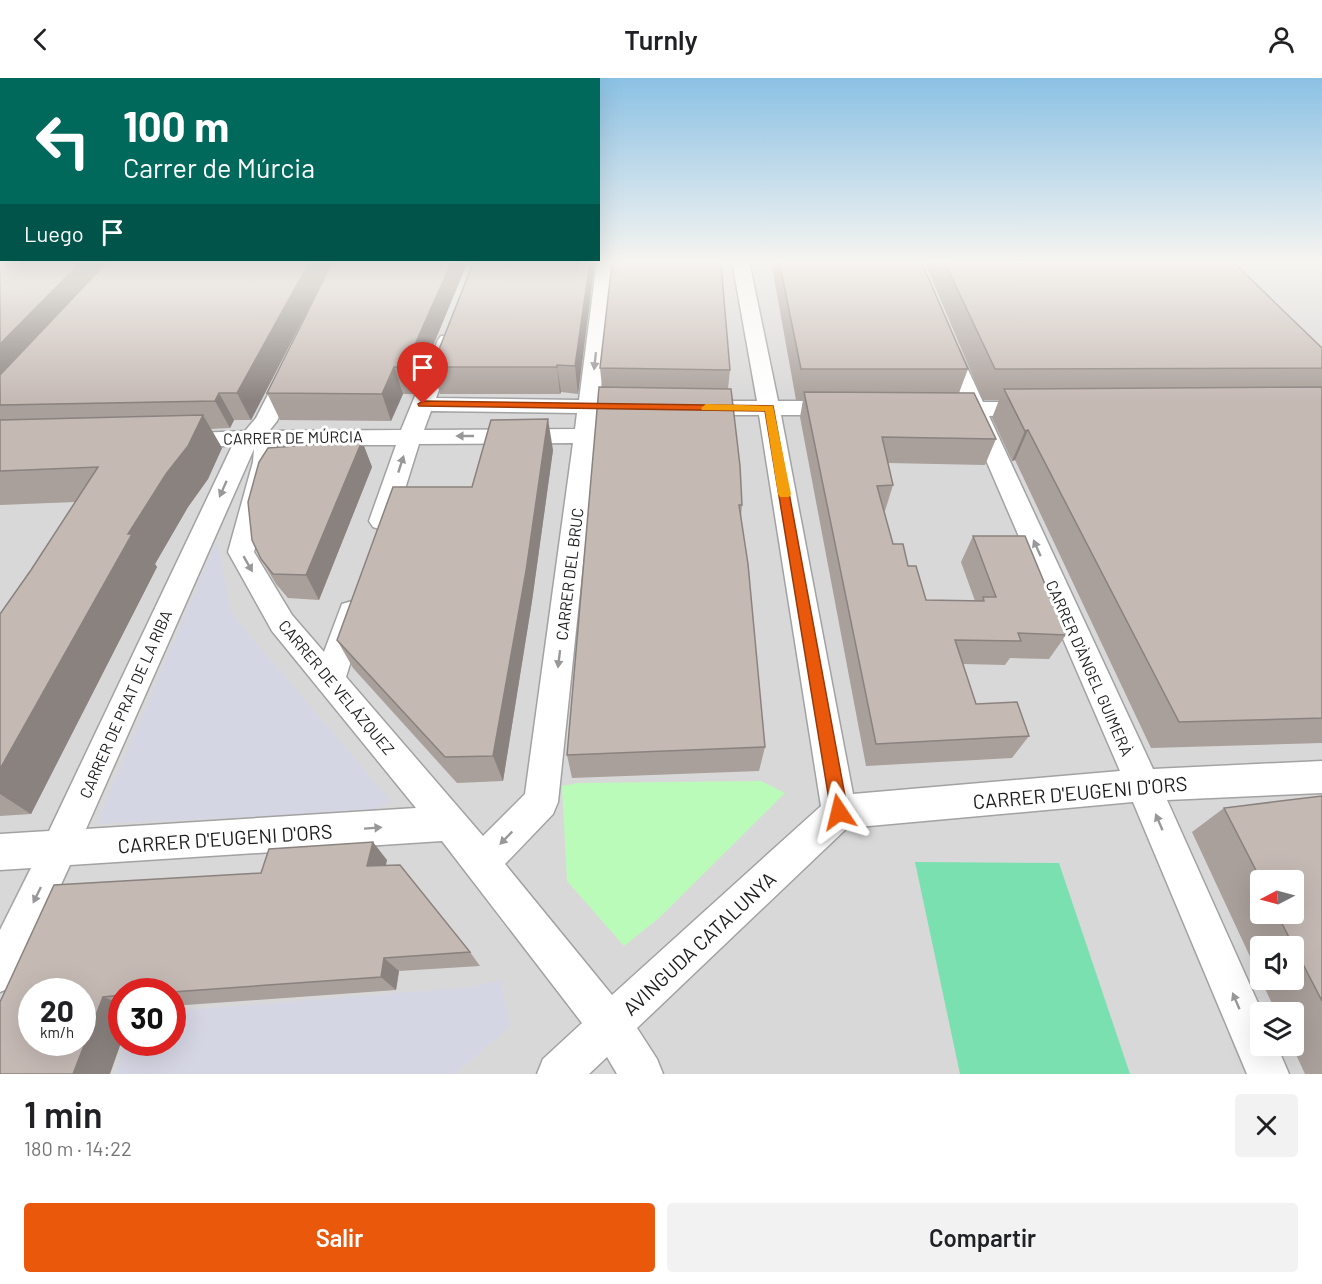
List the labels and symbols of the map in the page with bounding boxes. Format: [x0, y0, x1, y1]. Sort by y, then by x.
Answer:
pin [397, 342, 448, 404]
one-way arrow [590, 352, 600, 371]
street label: CARRER DE MÚRCIA [223, 426, 363, 448]
one-way arrow [456, 431, 475, 441]
one-way arrow [397, 455, 406, 473]
one-way arrow [218, 480, 228, 498]
street label: CARRER DEL BRUC [551, 507, 587, 641]
one-way arrow [1032, 540, 1041, 557]
one-way arrow [243, 556, 253, 573]
street label: CARRER D'ÀNGEL GUIMERÀ [1043, 577, 1138, 759]
street label: CARRER DE PRAT DE LA RIBA [75, 607, 175, 801]
street label: CARRER DE VELÁZQUEZ [275, 616, 399, 758]
one-way arrow [554, 649, 564, 668]
street label: CARRER D'EUGENI D'ORS [972, 771, 1188, 813]
position arrow [807, 780, 871, 844]
one-way arrow [1154, 813, 1163, 831]
street label: CARRER D'EUGENI D'ORS [117, 819, 333, 857]
one-way arrow [363, 823, 382, 833]
one-way arrow [499, 831, 513, 845]
street label: AVINGUDA CATALUNYA [618, 866, 780, 1020]
north arrow [1250, 870, 1304, 924]
one-way arrow [32, 886, 41, 903]
speed limit sign: 30 [108, 978, 186, 1056]
one-way arrow [1231, 992, 1240, 1010]

